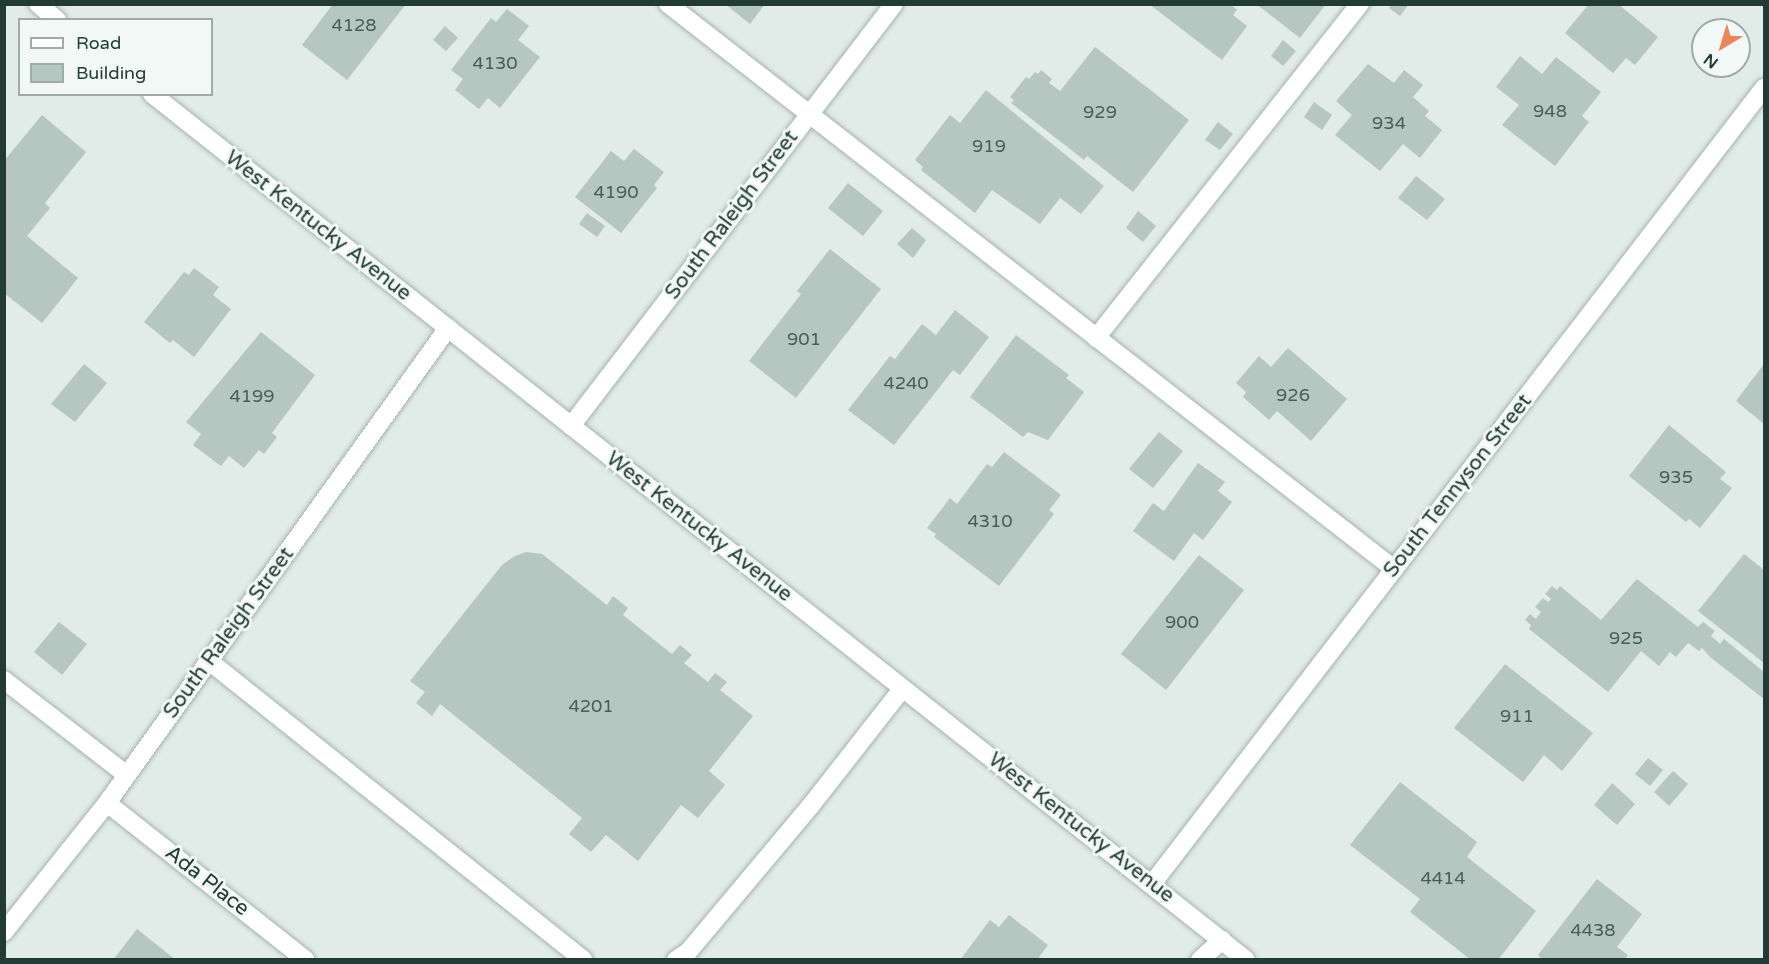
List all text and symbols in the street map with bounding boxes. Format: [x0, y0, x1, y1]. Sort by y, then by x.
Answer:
house number: 4128 [331, 14, 377, 36]
legend [18, 18, 213, 96]
north arrow [1691, 18, 1751, 78]
text: Road [76, 32, 121, 54]
text: N [1700, 49, 1722, 72]
house number: 4130 [472, 52, 518, 74]
text: Building [76, 62, 146, 84]
house number: 948 [1533, 100, 1567, 122]
house number: 929 [1083, 101, 1117, 123]
house number: 934 [1372, 112, 1406, 134]
street label: South Raleigh Street [660, 125, 804, 305]
house number: 919 [972, 135, 1006, 157]
street label: West Kentucky Avenue [220, 145, 416, 307]
house number: 4190 [593, 181, 639, 203]
house number: 901 [787, 328, 821, 350]
house number: 4240 [883, 372, 929, 394]
house number: 926 [1276, 384, 1310, 406]
house number: 4199 [229, 385, 275, 407]
street label: South Tennyson Street [1379, 389, 1537, 583]
street label: West Kentucky Avenue [601, 446, 797, 608]
house number: 935 [1659, 466, 1693, 488]
house number: 4310 [967, 510, 1013, 532]
street label: South Raleigh Street [158, 543, 300, 723]
house number: 900 [1165, 611, 1199, 633]
house number: 925 [1609, 627, 1643, 649]
house number: 4201 [568, 695, 614, 717]
house number: 911 [1500, 705, 1534, 727]
street label: West Kentucky Avenue [983, 747, 1179, 909]
street label: Ada Place [160, 840, 254, 922]
house number: 4414 [1420, 867, 1466, 889]
house number: 4438 [1570, 919, 1616, 941]

